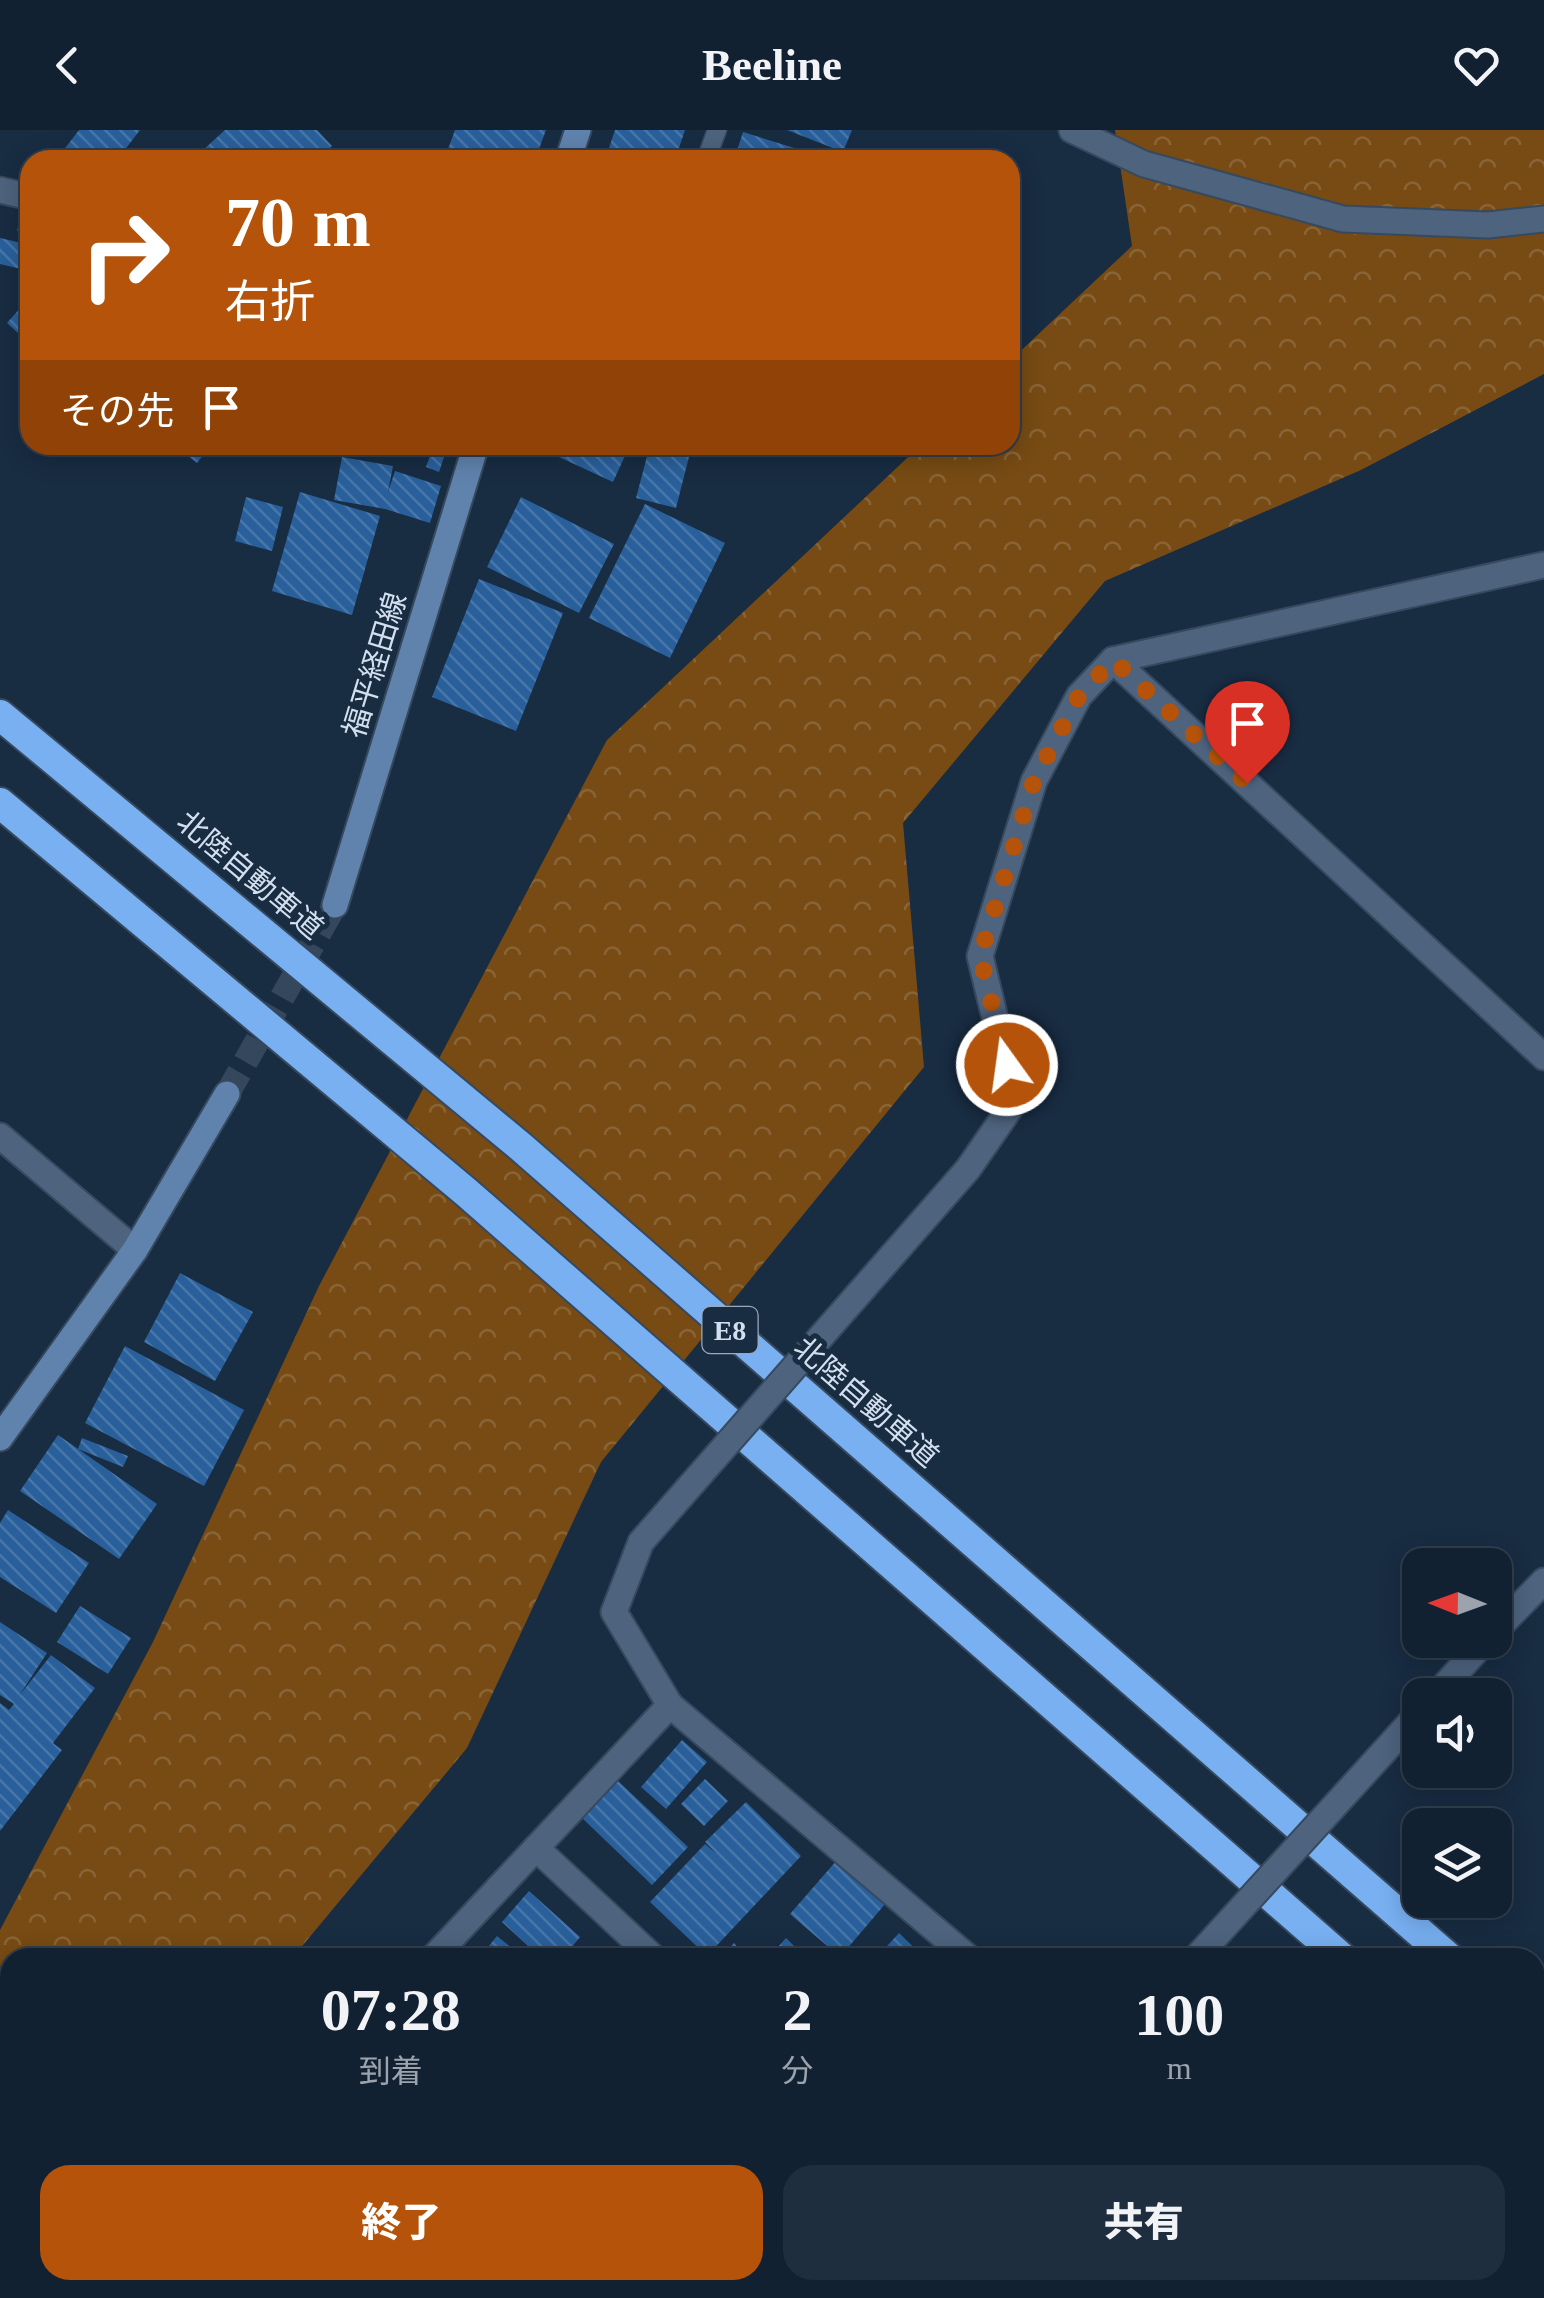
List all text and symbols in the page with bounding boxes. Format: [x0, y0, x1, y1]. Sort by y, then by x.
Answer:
icon: back [40, 38, 95, 93]
icon: heart [1449, 38, 1504, 93]
text: Beeline [702, 40, 842, 90]
text: 70 m [225, 184, 371, 261]
icon: right [60, 190, 190, 320]
text: 右折 [225, 277, 315, 327]
icon: arrive [194, 380, 249, 435]
text: その先 [60, 390, 174, 432]
street label: 福平経田線 [337, 588, 412, 741]
pin [1205, 681, 1290, 784]
icon: arrive [1220, 696, 1275, 751]
street label: 北陸自動車道 [171, 804, 330, 945]
position arrow [955, 1013, 1059, 1117]
road number: E8 [702, 1307, 758, 1353]
street label: 北陸自動車道 [788, 1330, 945, 1473]
north arrow [1402, 1548, 1512, 1658]
map controls [1402, 1548, 1512, 1918]
button: sound [1402, 1678, 1512, 1788]
button: layers [1402, 1808, 1512, 1918]
text: 07:28 [321, 1977, 461, 2043]
text: 2 [782, 1977, 812, 2043]
text: 100 [1134, 1982, 1224, 2048]
text: m [1167, 2050, 1192, 2086]
text: 到着 [359, 2053, 423, 2089]
text: 分 [781, 2053, 814, 2089]
button: 終了 [40, 2165, 763, 2280]
button: 共有 [783, 2165, 1505, 2280]

